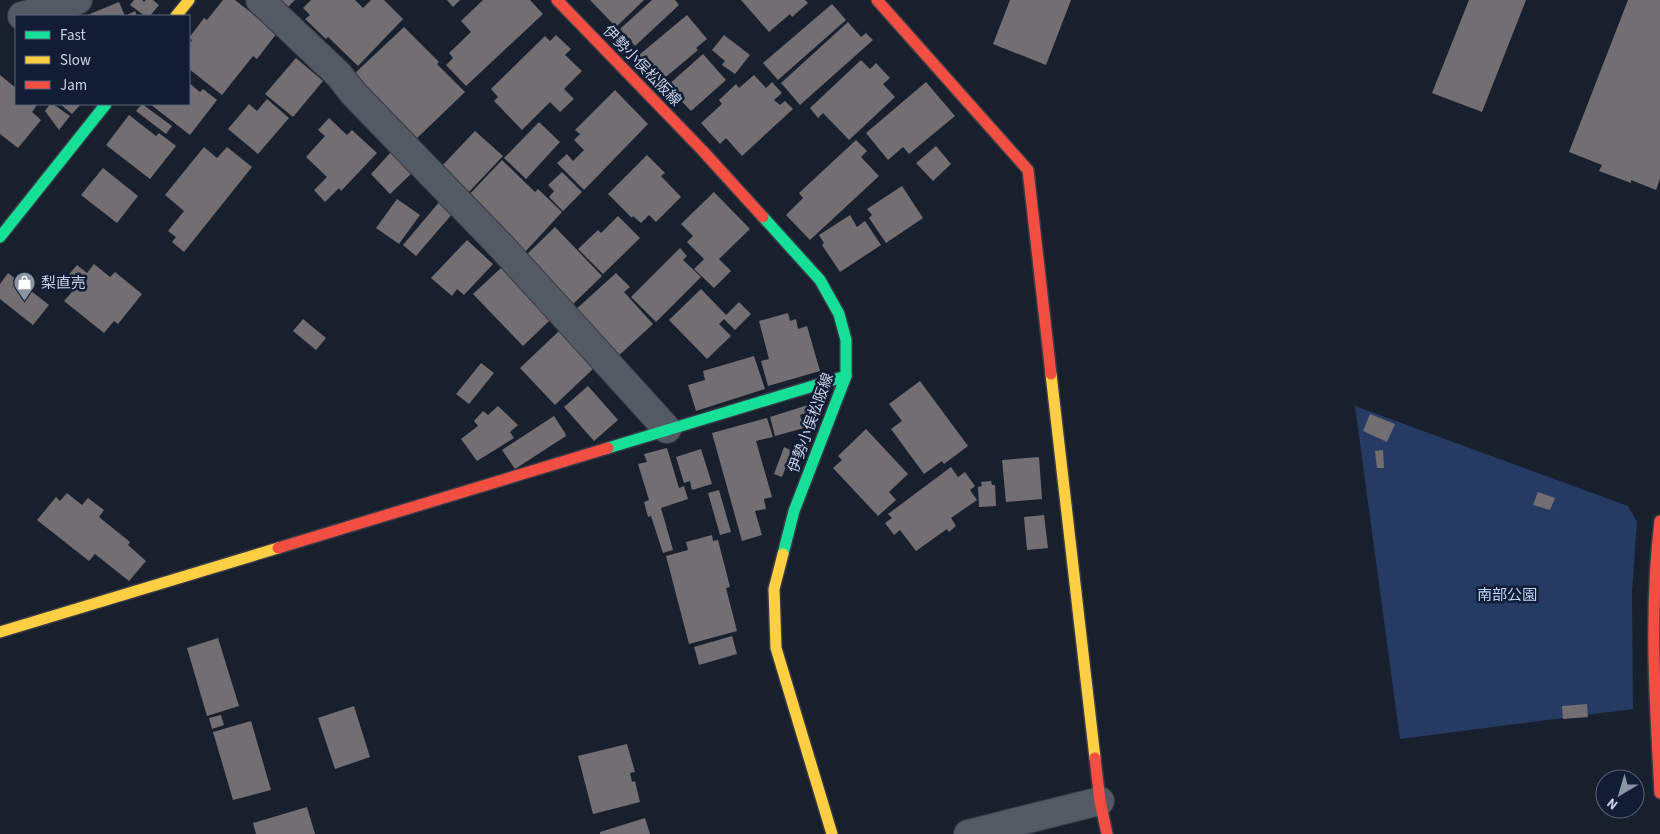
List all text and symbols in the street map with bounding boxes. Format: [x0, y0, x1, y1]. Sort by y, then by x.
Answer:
legend [15, 15, 190, 105]
street label: 伊勢小俣松阪線 [598, 21, 686, 111]
text: Fast [60, 25, 86, 46]
text: Slow [60, 50, 91, 71]
text: Jam [60, 75, 87, 96]
shop icon: 梨直売 [13, 271, 37, 302]
place label: 梨直売 [41, 273, 86, 294]
street label: 伊勢小俣松阪線 [783, 370, 839, 476]
park label: 南部公園 [1477, 585, 1537, 606]
north arrow [1595, 769, 1645, 819]
text: N [1603, 793, 1622, 814]

